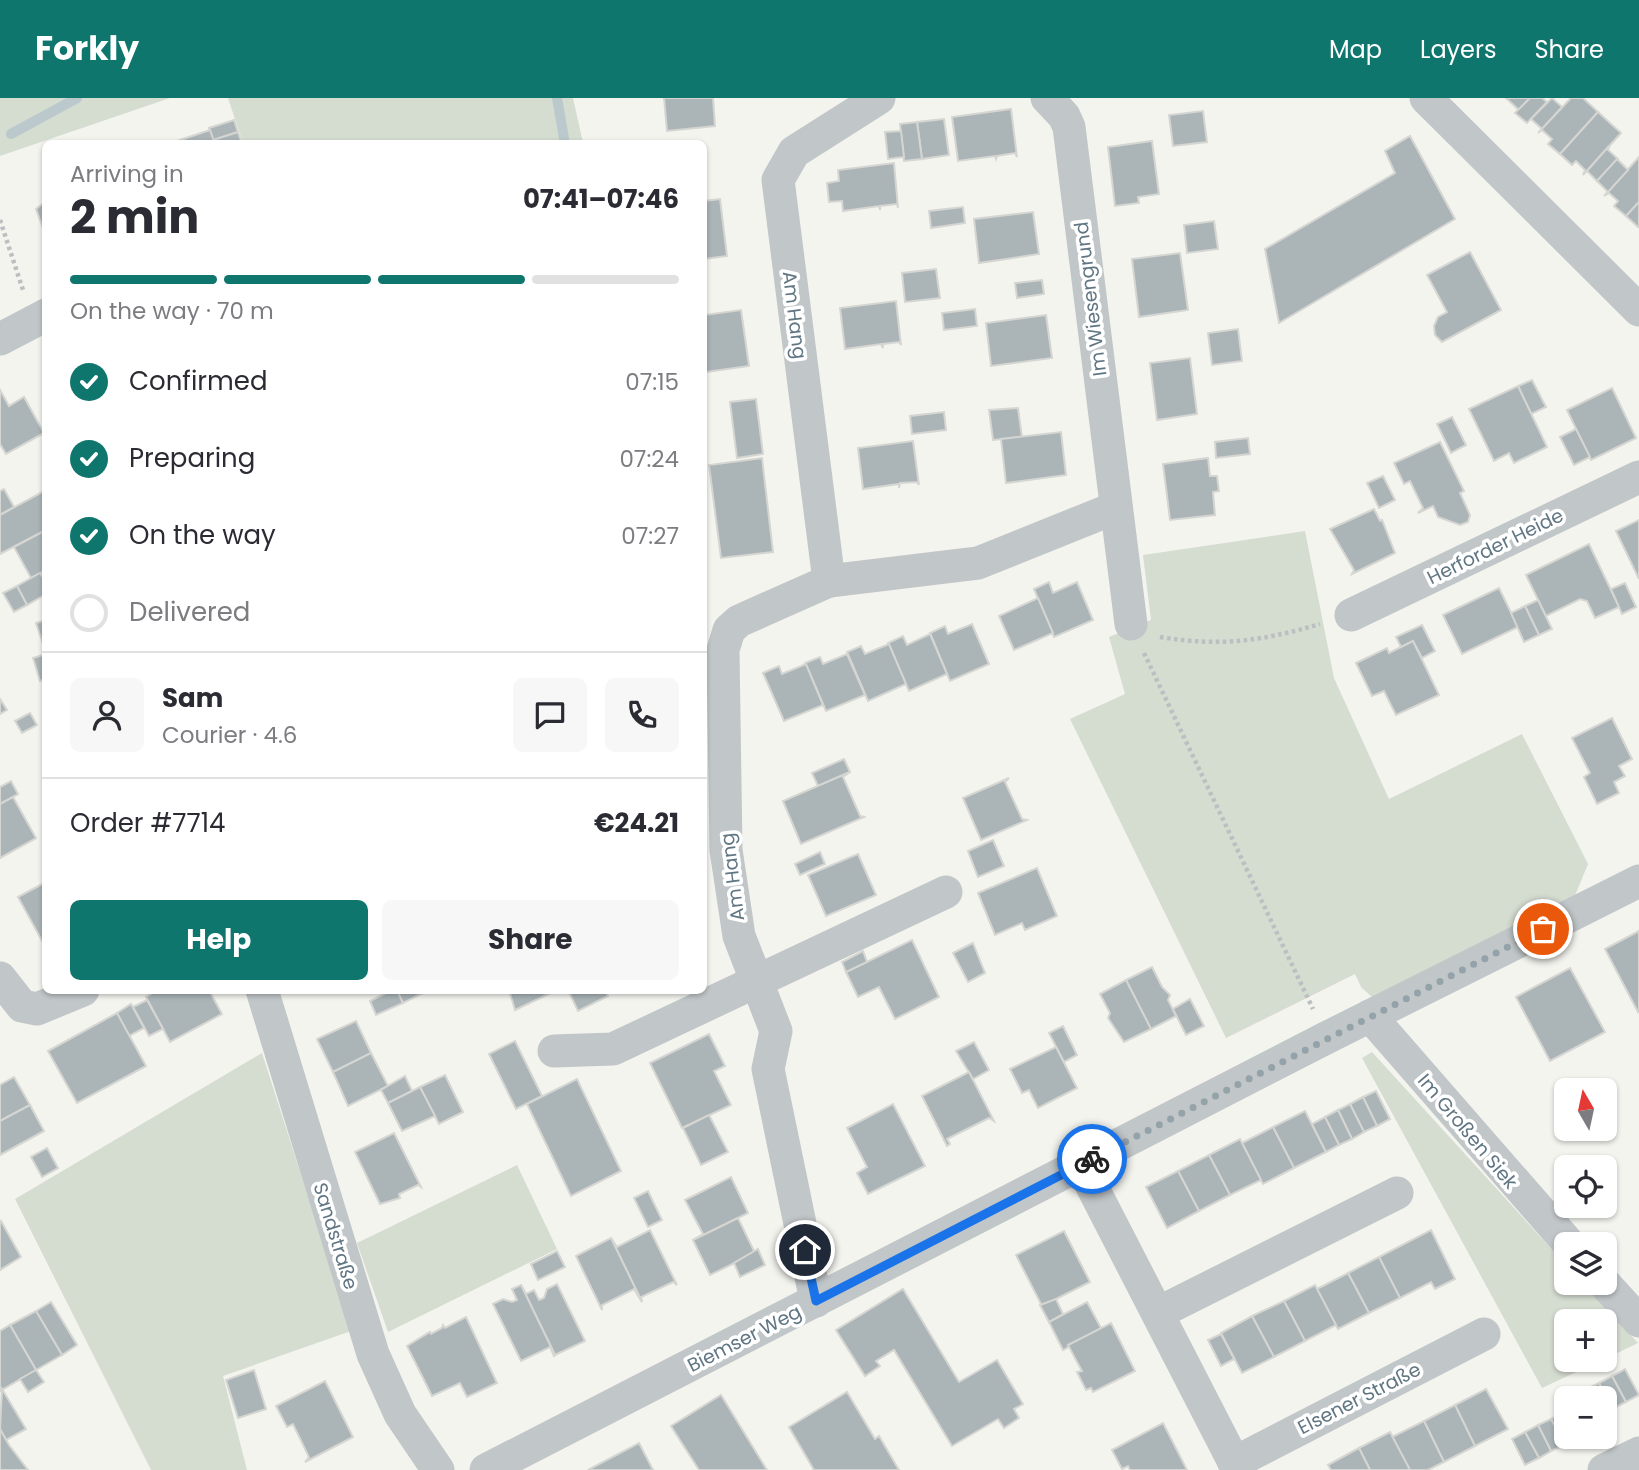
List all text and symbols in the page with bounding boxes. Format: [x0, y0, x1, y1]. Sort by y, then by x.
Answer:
text: Forkly [35, 25, 139, 72]
text: Map [1329, 33, 1382, 66]
text: Layers [1420, 33, 1496, 66]
text: Share [1534, 33, 1604, 66]
text: Arriving in [70, 158, 184, 190]
text: 07:41–07:46 [523, 181, 679, 217]
text: 2 min [70, 185, 199, 249]
street label: Im Wiesengrund [1068, 220, 1113, 378]
street label: Am Hang [776, 270, 813, 361]
text: On the way · 70 m [70, 295, 274, 327]
icon: check [70, 363, 108, 401]
text: Confirmed [129, 363, 267, 399]
text: 07:15 [625, 366, 679, 398]
icon: check [70, 440, 108, 478]
text: Preparing [129, 440, 255, 476]
text: 07:24 [619, 443, 679, 475]
street label: Herforder Heide [1423, 502, 1568, 591]
icon: check [70, 517, 108, 555]
text: On the way [129, 517, 276, 553]
text: 07:27 [621, 520, 679, 552]
text: Delivered [129, 594, 250, 630]
button: person [70, 678, 144, 752]
button: chat [513, 678, 587, 752]
button: phone [605, 678, 679, 752]
text: Sam [162, 680, 223, 716]
text: Courier · 4.6 [162, 719, 297, 751]
text: Order #7714 [70, 805, 225, 841]
text: €24.21 [594, 805, 679, 841]
street label: Am Hang [714, 831, 751, 922]
pin [1513, 899, 1573, 959]
button: Help [70, 900, 368, 980]
button: Share [382, 900, 679, 980]
icon: bag [1524, 910, 1562, 948]
street label: Im Großen Siek [1411, 1068, 1524, 1195]
north arrow [1554, 1078, 1617, 1141]
map controls [1554, 1078, 1617, 1449]
courier [1057, 1124, 1127, 1194]
icon: bike [1073, 1140, 1111, 1178]
button: locate [1554, 1155, 1617, 1218]
street label: Sandstraße [306, 1179, 365, 1293]
pin [775, 1220, 835, 1280]
icon: home [786, 1231, 824, 1269]
button: layers [1554, 1232, 1617, 1295]
street label: Biemser Weg [683, 1298, 806, 1379]
button: + [1554, 1309, 1617, 1372]
street label: Elsener Straße [1293, 1356, 1425, 1441]
button: − [1554, 1386, 1617, 1449]

